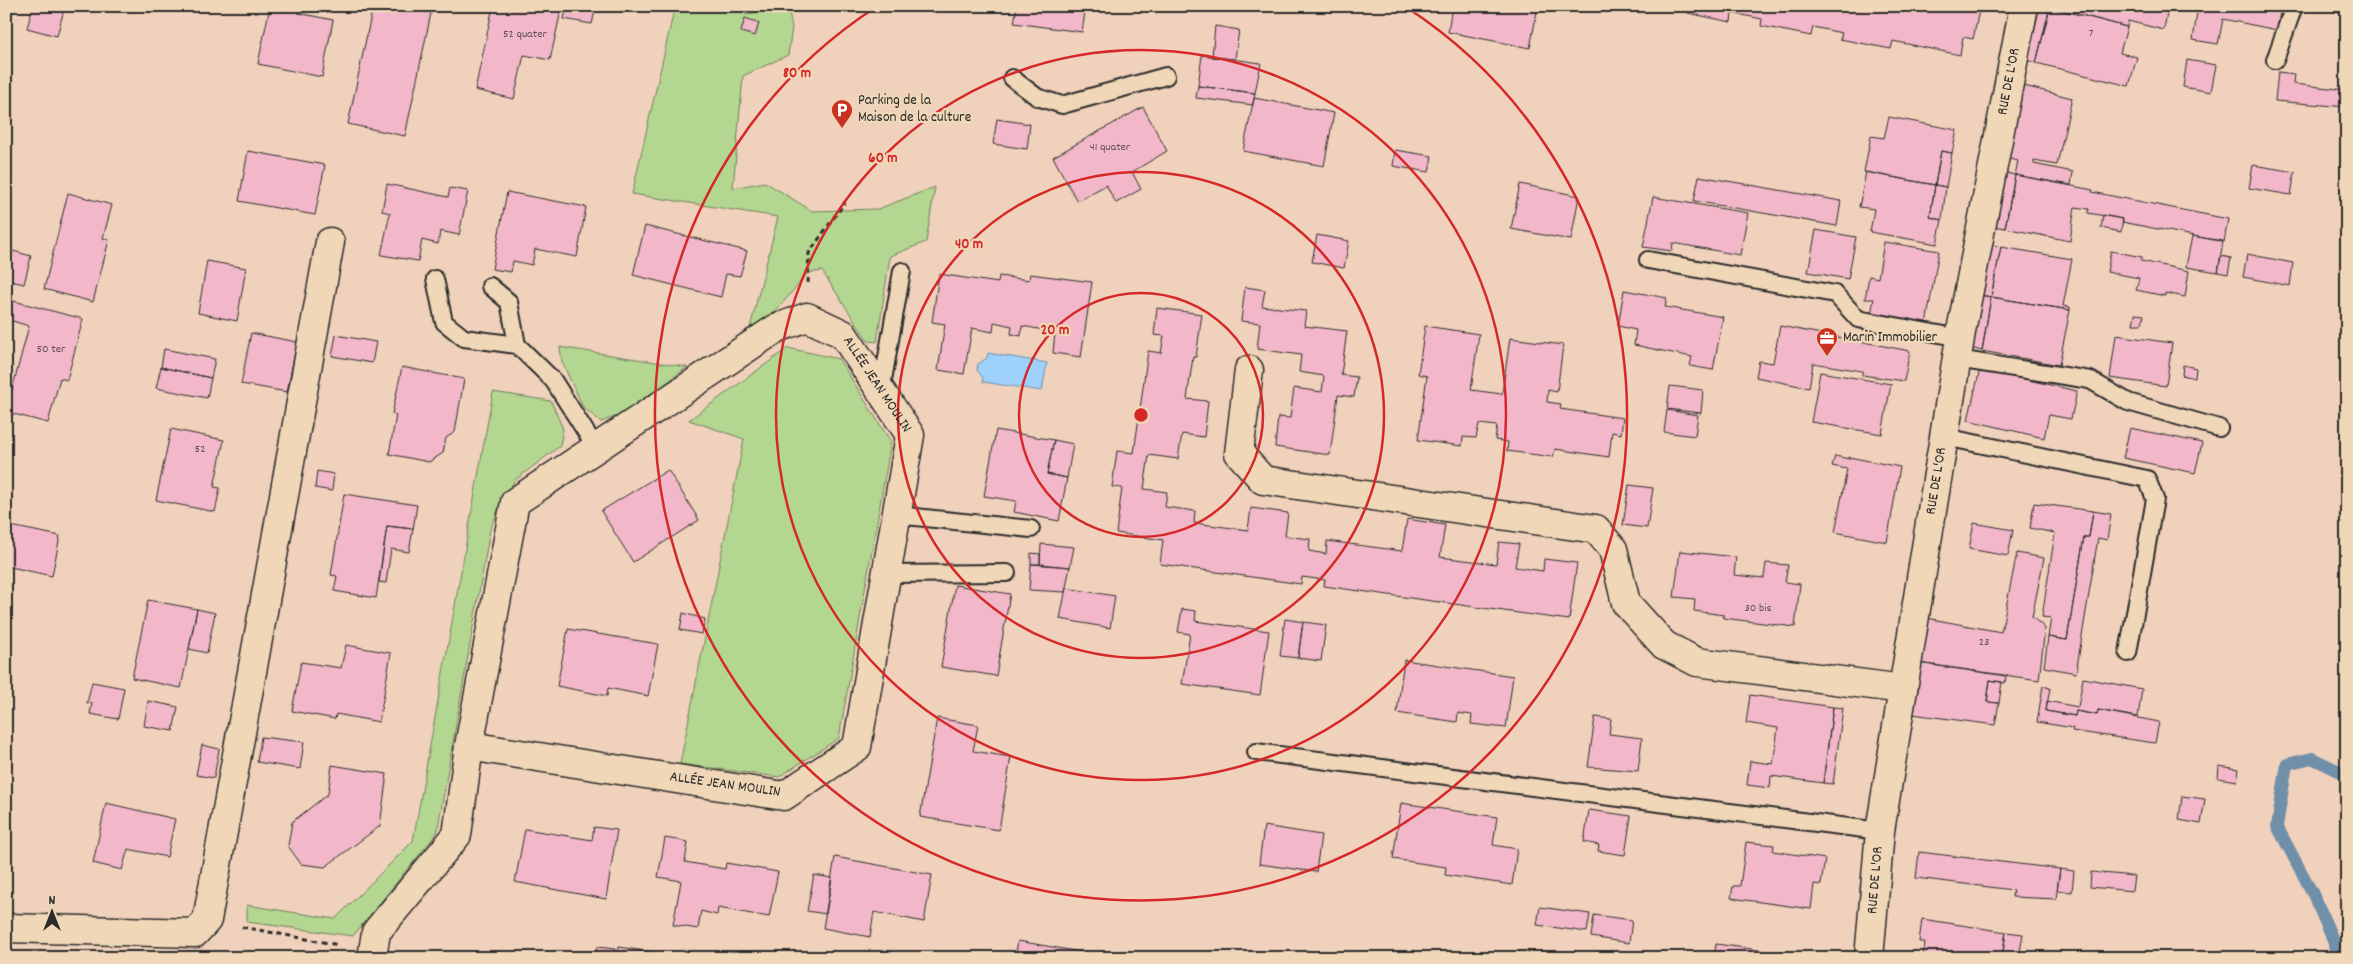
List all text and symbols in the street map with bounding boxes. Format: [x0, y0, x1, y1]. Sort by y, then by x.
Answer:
house number: 7 [2089, 25, 2094, 42]
house number: 52 quater [503, 26, 547, 43]
street label: RUE DE L'OR [1992, 46, 2027, 117]
text: 80 m [783, 63, 811, 85]
place label: Parking de la Maison de la culture [858, 90, 972, 129]
parking icon: Parking de la Maison de la culture [830, 98, 854, 129]
house number: 41 quater [1090, 139, 1131, 156]
text: 60 m [868, 148, 898, 170]
text: 40 m [955, 234, 983, 256]
text: 20 m [1041, 320, 1069, 342]
office icon: Marin Immobilier [1815, 326, 1839, 357]
place label: Marin Immobilier [1843, 327, 1938, 349]
street label: ALLÉE JEAN MOULIN [837, 332, 917, 437]
house number: 50 ter [36, 341, 66, 358]
centre of rings [1132, 406, 1150, 424]
house number: 52 [195, 441, 205, 458]
street label: RUE DE L'OR [1921, 446, 1953, 516]
house number: 30 bis [1744, 600, 1772, 617]
house number: 23 [1979, 634, 1989, 651]
street label: ALLÉE JEAN MOULIN [668, 766, 782, 804]
street label: RUE DE L'OR [1862, 846, 1890, 915]
north arrow [28, 886, 78, 936]
text: N [49, 891, 56, 911]

